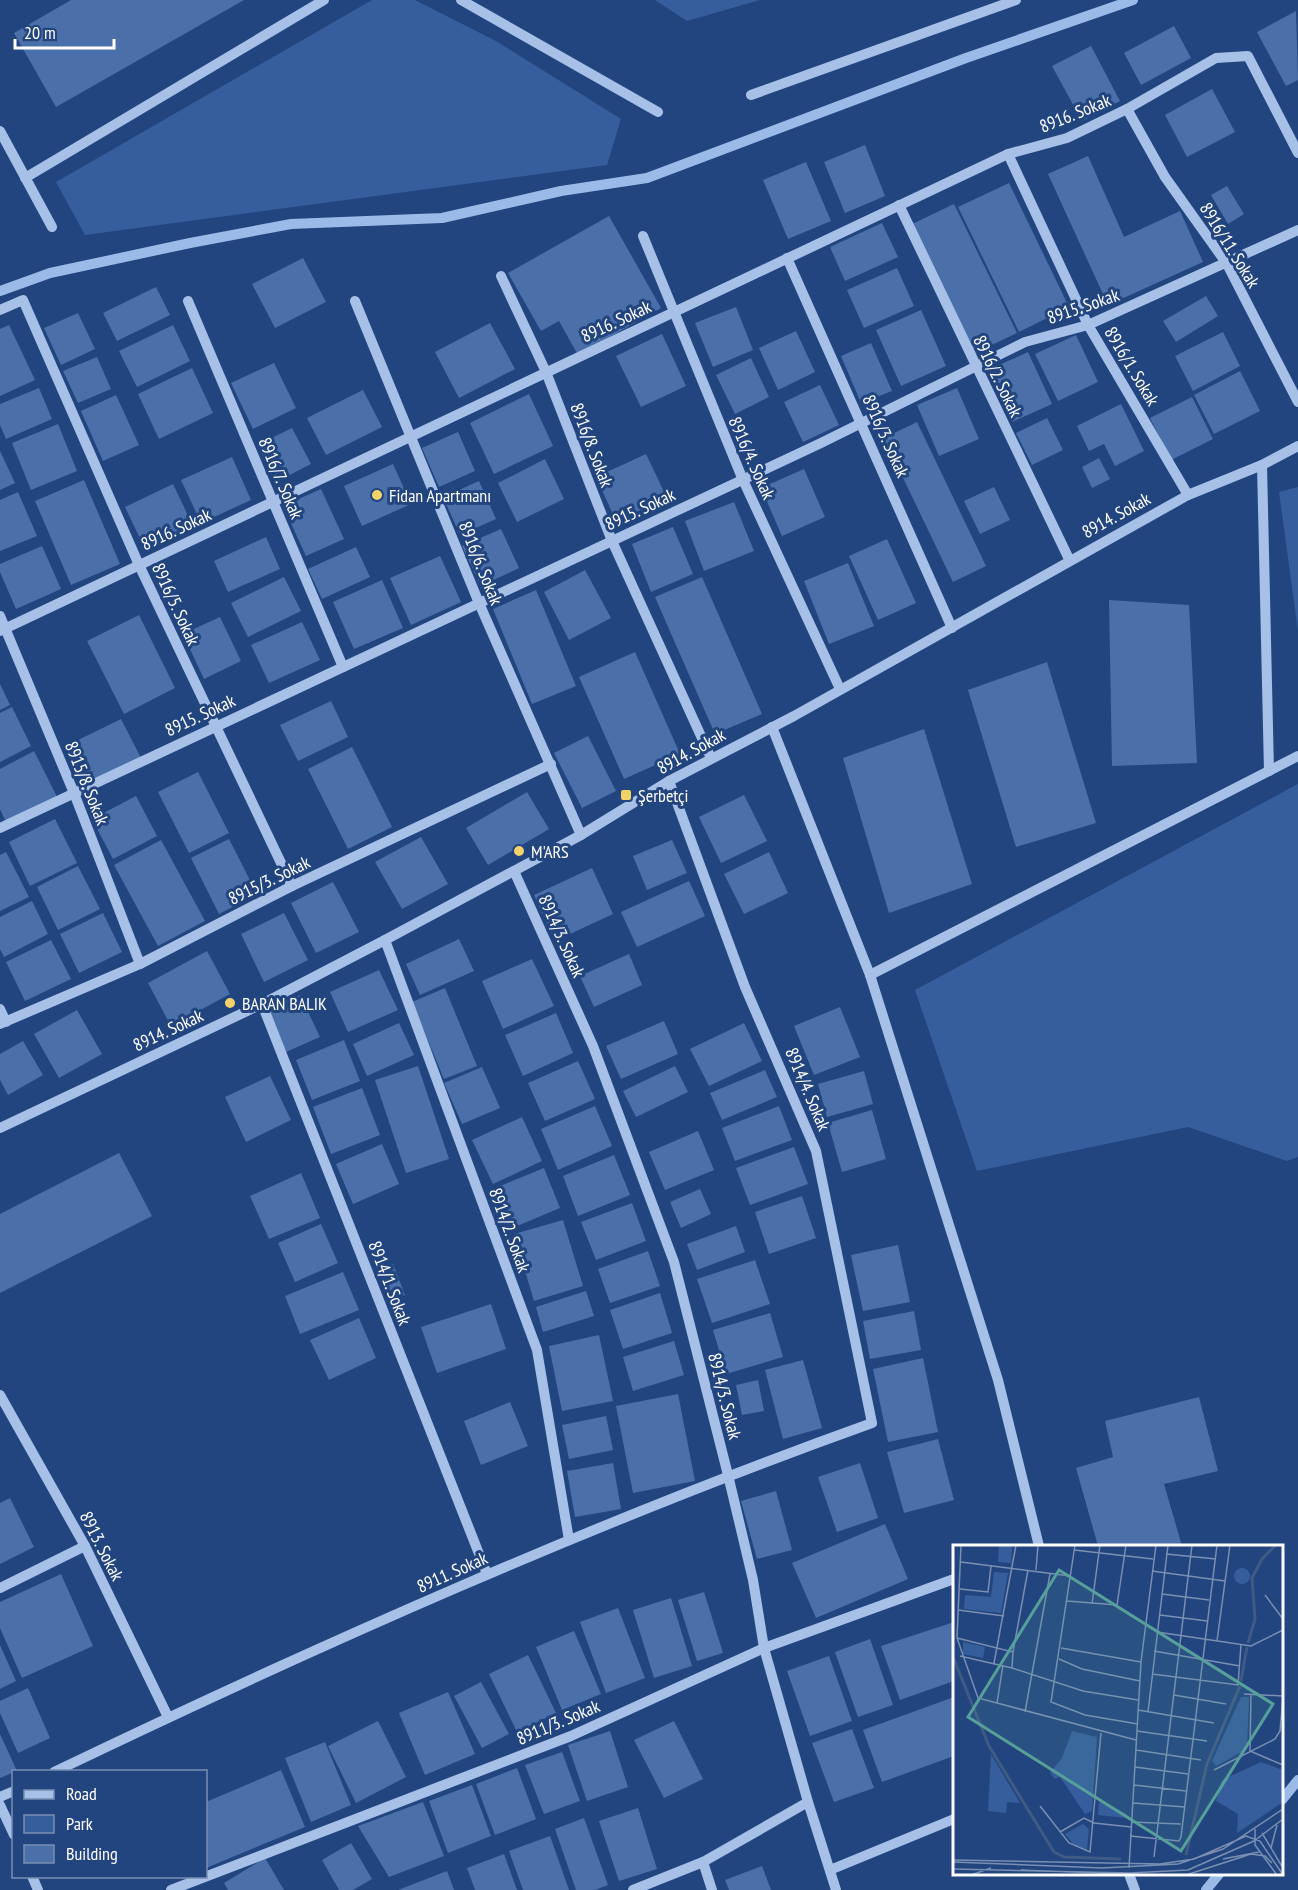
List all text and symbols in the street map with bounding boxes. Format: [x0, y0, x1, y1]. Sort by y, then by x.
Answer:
scale bar [15, 12, 114, 50]
text: 20 m [24, 21, 56, 44]
street label: 8916. Sokak [1036, 88, 1114, 138]
street label: 8916/11. Sokak [1195, 198, 1265, 292]
street label: 8915. Sokak [1044, 283, 1122, 329]
street label: 8916. Sokak [577, 295, 655, 347]
street label: 8916/1. Sokak [1099, 322, 1165, 410]
street label: 8916/2. Sokak [968, 331, 1028, 421]
street label: 8916/3. Sokak [858, 391, 914, 481]
street label: 8916/8. Sokak [565, 400, 619, 490]
street label: 8916/4. Sokak [724, 413, 780, 503]
street label: 8916/7. Sokak [253, 434, 309, 522]
street label: 8915. Sokak [601, 483, 679, 535]
place label: Fidan Apartmanı [389, 484, 491, 507]
street label: 8914. Sokak [1078, 487, 1154, 543]
marker: Fidan Apartmanı [370, 488, 384, 502]
street label: 8916. Sokak [137, 503, 215, 555]
street label: 8916/6. Sokak [454, 518, 508, 608]
street label: 8916/5. Sokak [147, 559, 205, 649]
street label: 8915. Sokak [161, 689, 239, 741]
street label: 8914. Sokak [653, 723, 729, 779]
street label: 8915/8. Sokak [60, 738, 114, 828]
place label: Şerbetçi [638, 784, 688, 807]
marker: Şerbetçi [619, 788, 633, 802]
place label: M'ARS [531, 840, 569, 863]
marker: M'ARS [512, 844, 526, 858]
street label: 8915/3. Sokak [224, 850, 314, 910]
street label: 8914/3. Sokak [534, 891, 590, 981]
place label: BARAN BALIK [242, 992, 327, 1015]
marker: BARAN BALIK [223, 996, 237, 1010]
street label: 8914. Sokak [129, 1004, 207, 1056]
street label: 8914/4. Sokak [780, 1044, 836, 1134]
street label: 8914/2. Sokak [484, 1185, 536, 1275]
street label: 8914/1. Sokak [363, 1238, 417, 1328]
street label: 8914/3. Sokak [703, 1350, 747, 1442]
street label: 8913. Sokak [75, 1507, 129, 1585]
inset map [953, 1545, 1283, 1875]
street label: 8911. Sokak [413, 1546, 491, 1598]
street label: 8911/3. Sokak [513, 1694, 603, 1750]
legend [12, 1770, 207, 1878]
text: Road [66, 1782, 97, 1805]
text: Park [66, 1812, 93, 1835]
text: Building [66, 1842, 118, 1865]

